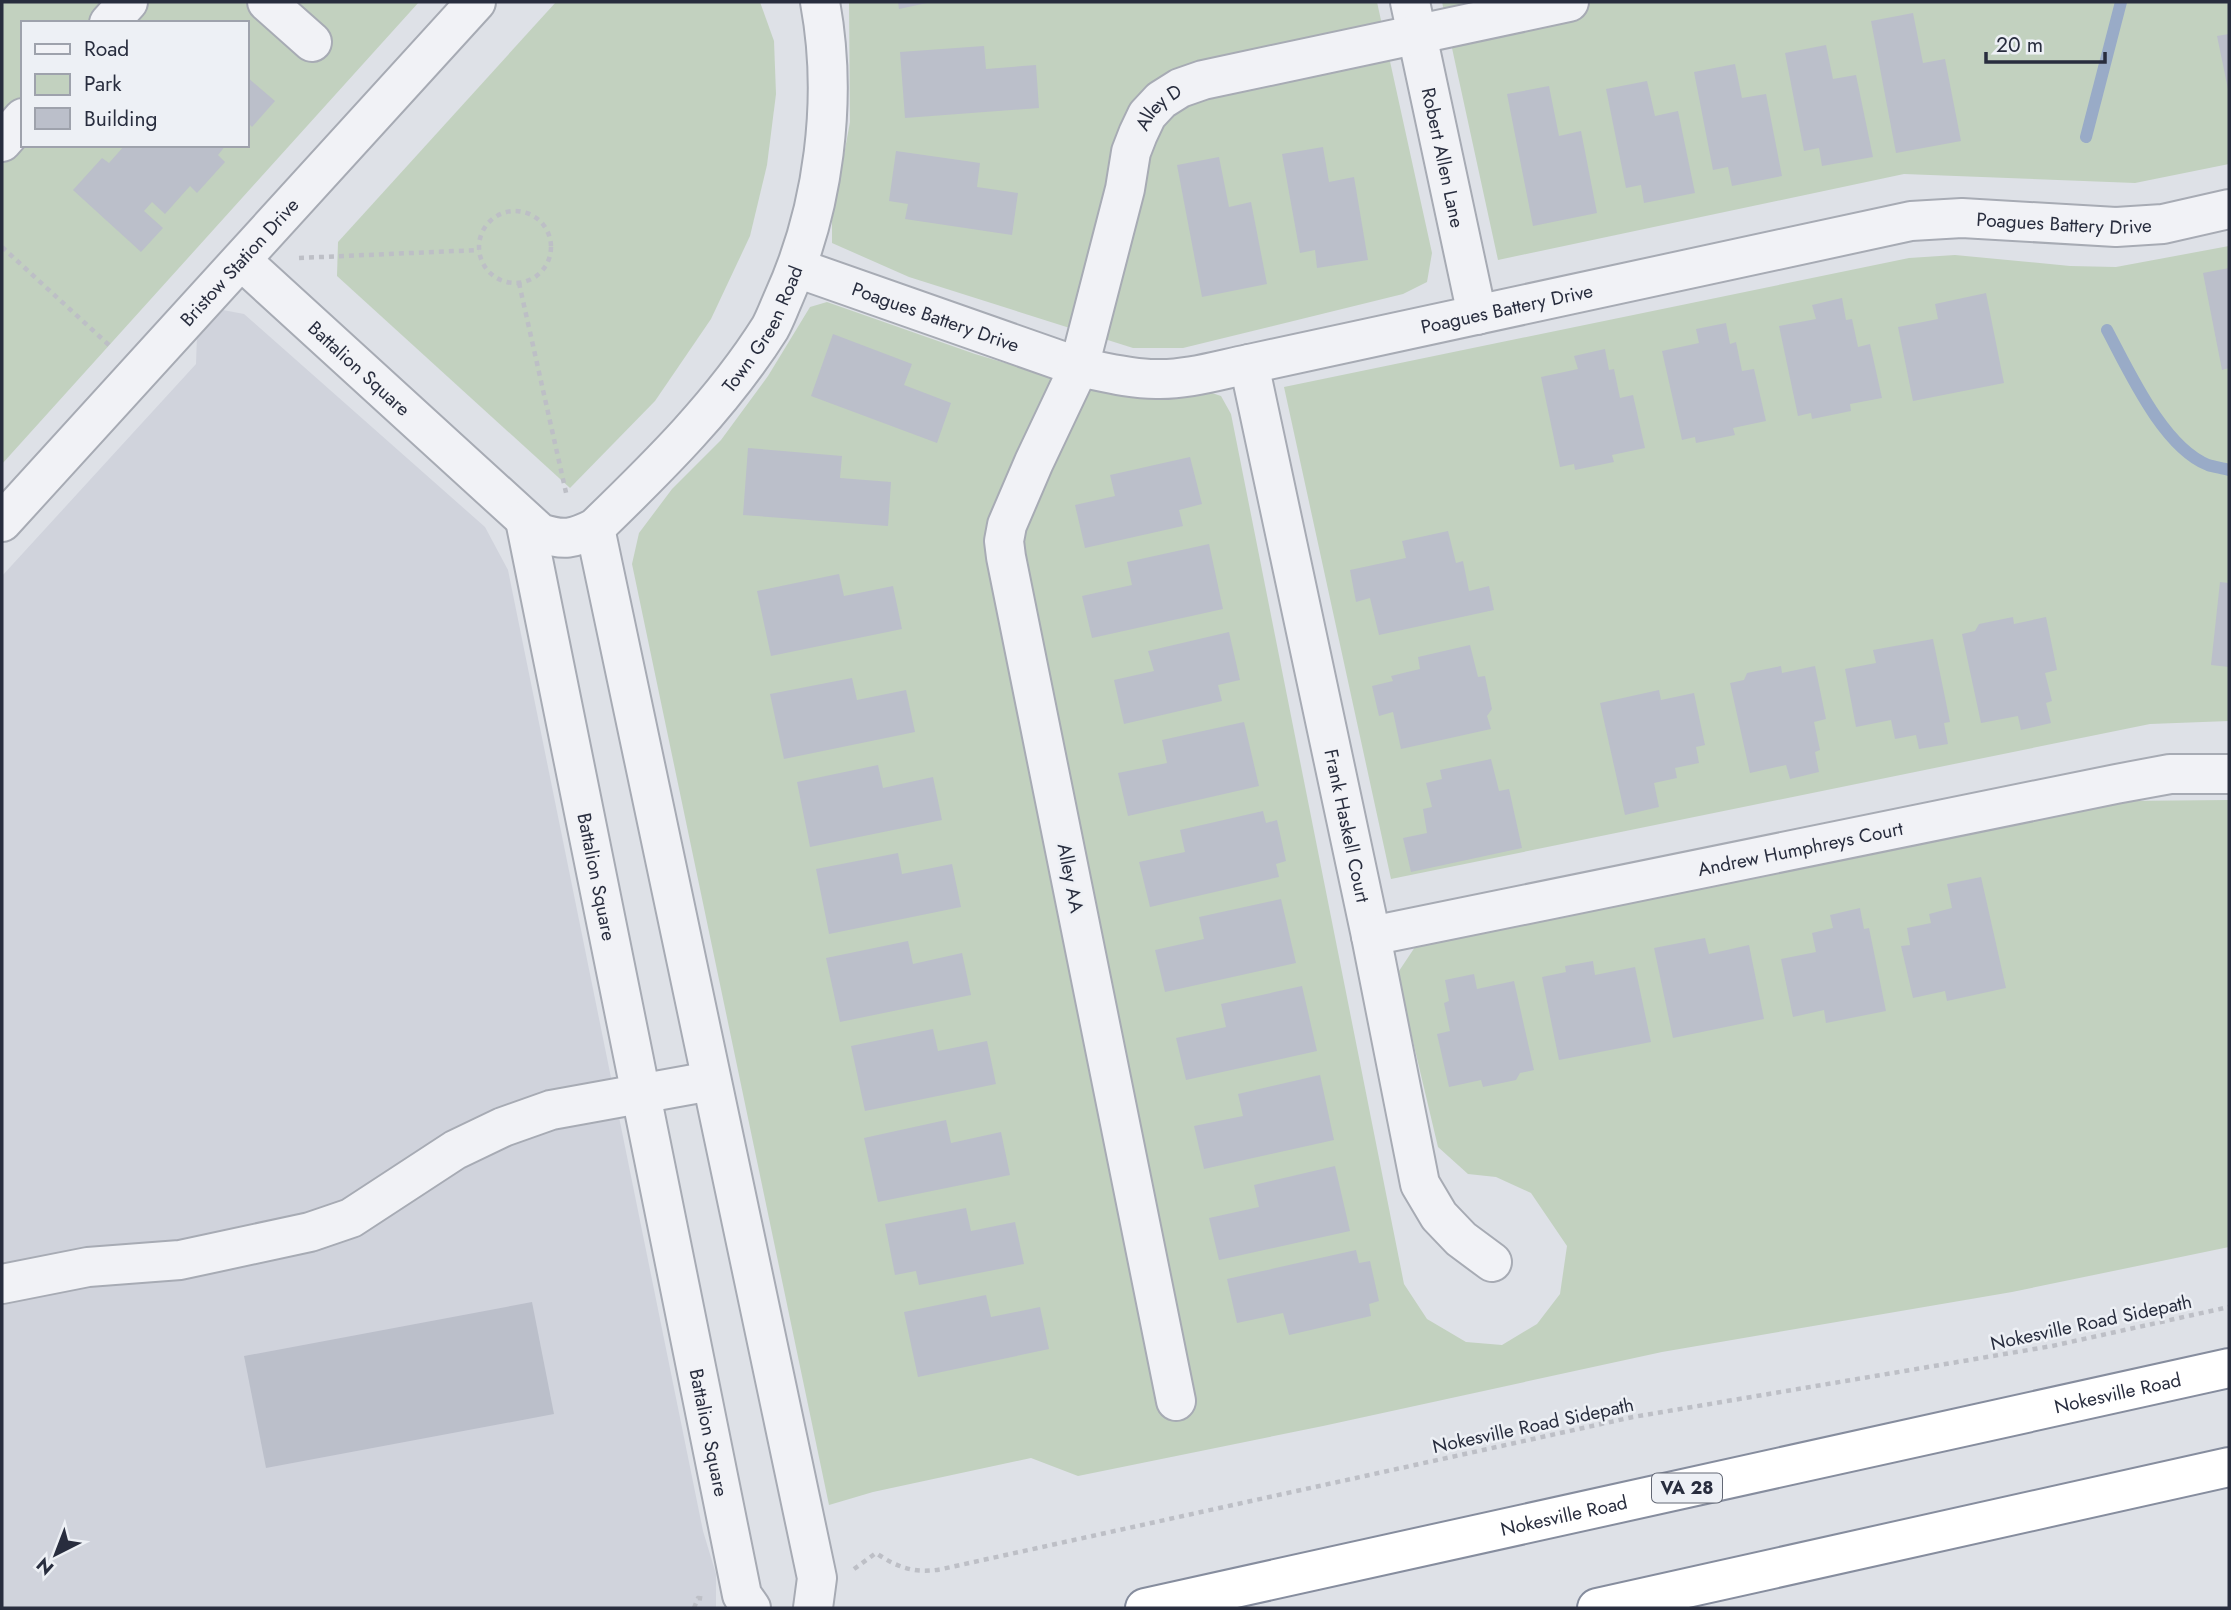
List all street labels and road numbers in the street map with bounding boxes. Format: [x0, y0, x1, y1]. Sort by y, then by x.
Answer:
street label: Alley D [1129, 77, 1187, 135]
street label: Robert Allen Lane [1415, 85, 1471, 230]
street label: Bristow Station Drive [174, 192, 305, 332]
street label: Poagues Battery Drive [1976, 206, 2153, 241]
street label: Town Green Road [716, 262, 810, 398]
street label: Poagues Battery Drive [848, 275, 1023, 359]
street label: Poagues Battery Drive [1418, 277, 1596, 341]
street label: Battalion Square [302, 315, 416, 422]
street label: Frank Haskell Court [1317, 747, 1377, 905]
street label: Battalion Square [570, 811, 623, 943]
street label: Andrew Humphreys Court [1695, 815, 1906, 883]
street label: Alley AA [1051, 841, 1091, 916]
street label: Nokesville Road Sidepath [1988, 1288, 2194, 1357]
street label: Battalion Square [683, 1366, 735, 1499]
street label: Nokesville Road [2052, 1366, 2184, 1420]
street label: Nokesville Road Sidepath [1430, 1391, 1636, 1460]
road number: VA 28 [1652, 1474, 1722, 1503]
street label: Nokesville Road [1498, 1489, 1630, 1543]

